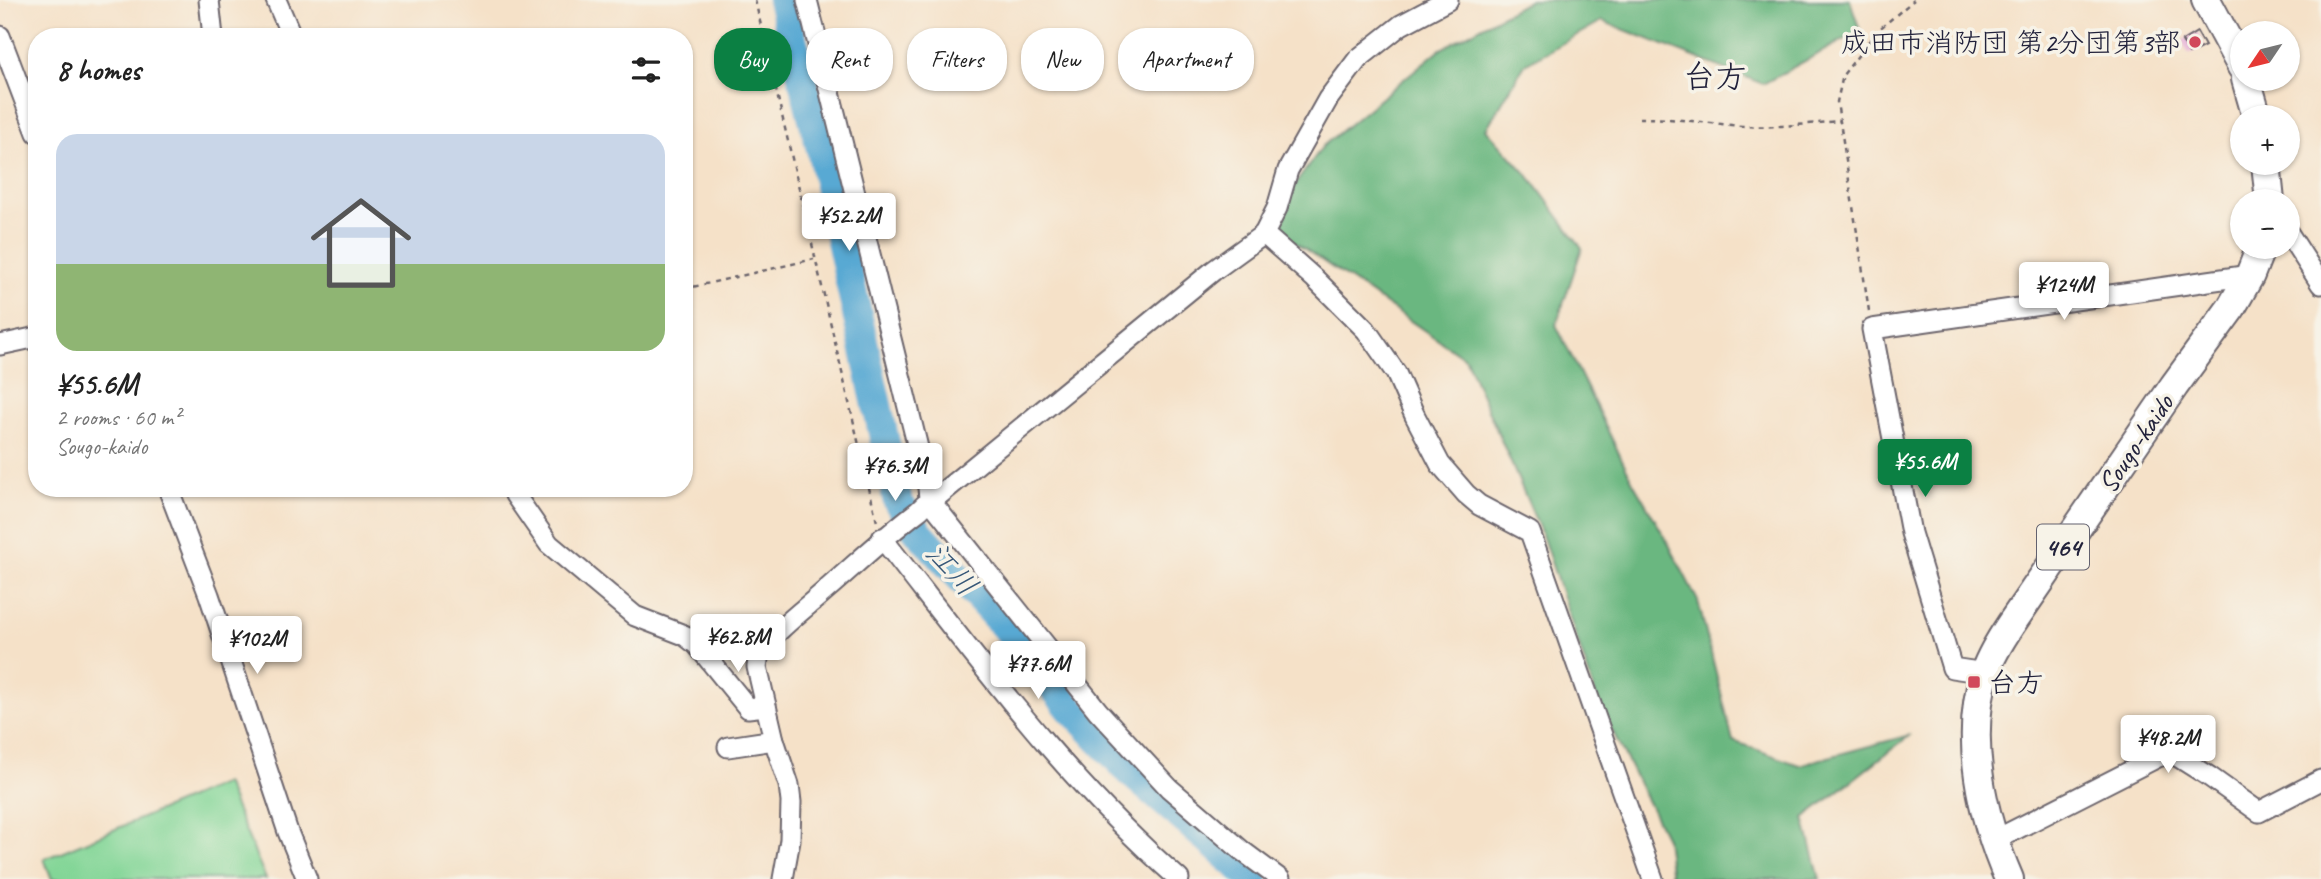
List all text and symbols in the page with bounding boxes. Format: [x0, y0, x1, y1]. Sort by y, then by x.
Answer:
north arrow [2230, 21, 2300, 91]
map controls [2230, 21, 2300, 259]
place label: 成田市消防団 第2分団第3部 [1841, 25, 2181, 60]
chip: Buy [714, 28, 792, 91]
chip: Rent [806, 28, 893, 91]
chip: Filters [907, 28, 1007, 91]
chip: New [1021, 28, 1104, 91]
chip: Apartment [1118, 28, 1254, 91]
marker: 成田市消防団 第2分団第3部 [2187, 34, 2203, 50]
text: 8 homes [56, 51, 141, 89]
icon: filters [627, 51, 665, 89]
district label: 台方 [1683, 56, 1747, 97]
button: + [2230, 105, 2300, 175]
icon: home [298, 180, 424, 306]
button: − [2230, 189, 2300, 259]
pin: ¥52.2M [792, 194, 906, 253]
text: ¥52.2M [818, 201, 880, 230]
pin: ¥124M [2015, 262, 2113, 322]
text: ¥124M [2035, 270, 2093, 299]
text: ¥55.6M [56, 365, 137, 403]
street label: Sougo-kaido [2090, 386, 2182, 499]
text: 2 rooms · 60 m² [56, 403, 180, 432]
text: Sougo-kaido [56, 432, 147, 461]
pin: ¥55.6M [1868, 440, 1982, 499]
pin: ¥76.3M [838, 444, 952, 503]
text: ¥55.6M [1894, 447, 1956, 476]
text: ¥76.3M [863, 451, 927, 480]
road number: 464 [2037, 524, 2089, 569]
water label: 江川 [918, 534, 986, 604]
pin: ¥62.8M [681, 614, 795, 674]
pin: ¥102M [208, 616, 306, 676]
text: ¥62.8M [706, 622, 770, 651]
text: ¥102M [228, 624, 286, 653]
pin: ¥77.6M [981, 642, 1095, 701]
text: ¥77.6M [1006, 649, 1070, 678]
place label: 台方 [1988, 665, 2044, 700]
marker: 台方 [1966, 674, 1982, 690]
pin: ¥48.2M [2111, 716, 2225, 775]
text: ¥48.2M [2137, 723, 2199, 752]

